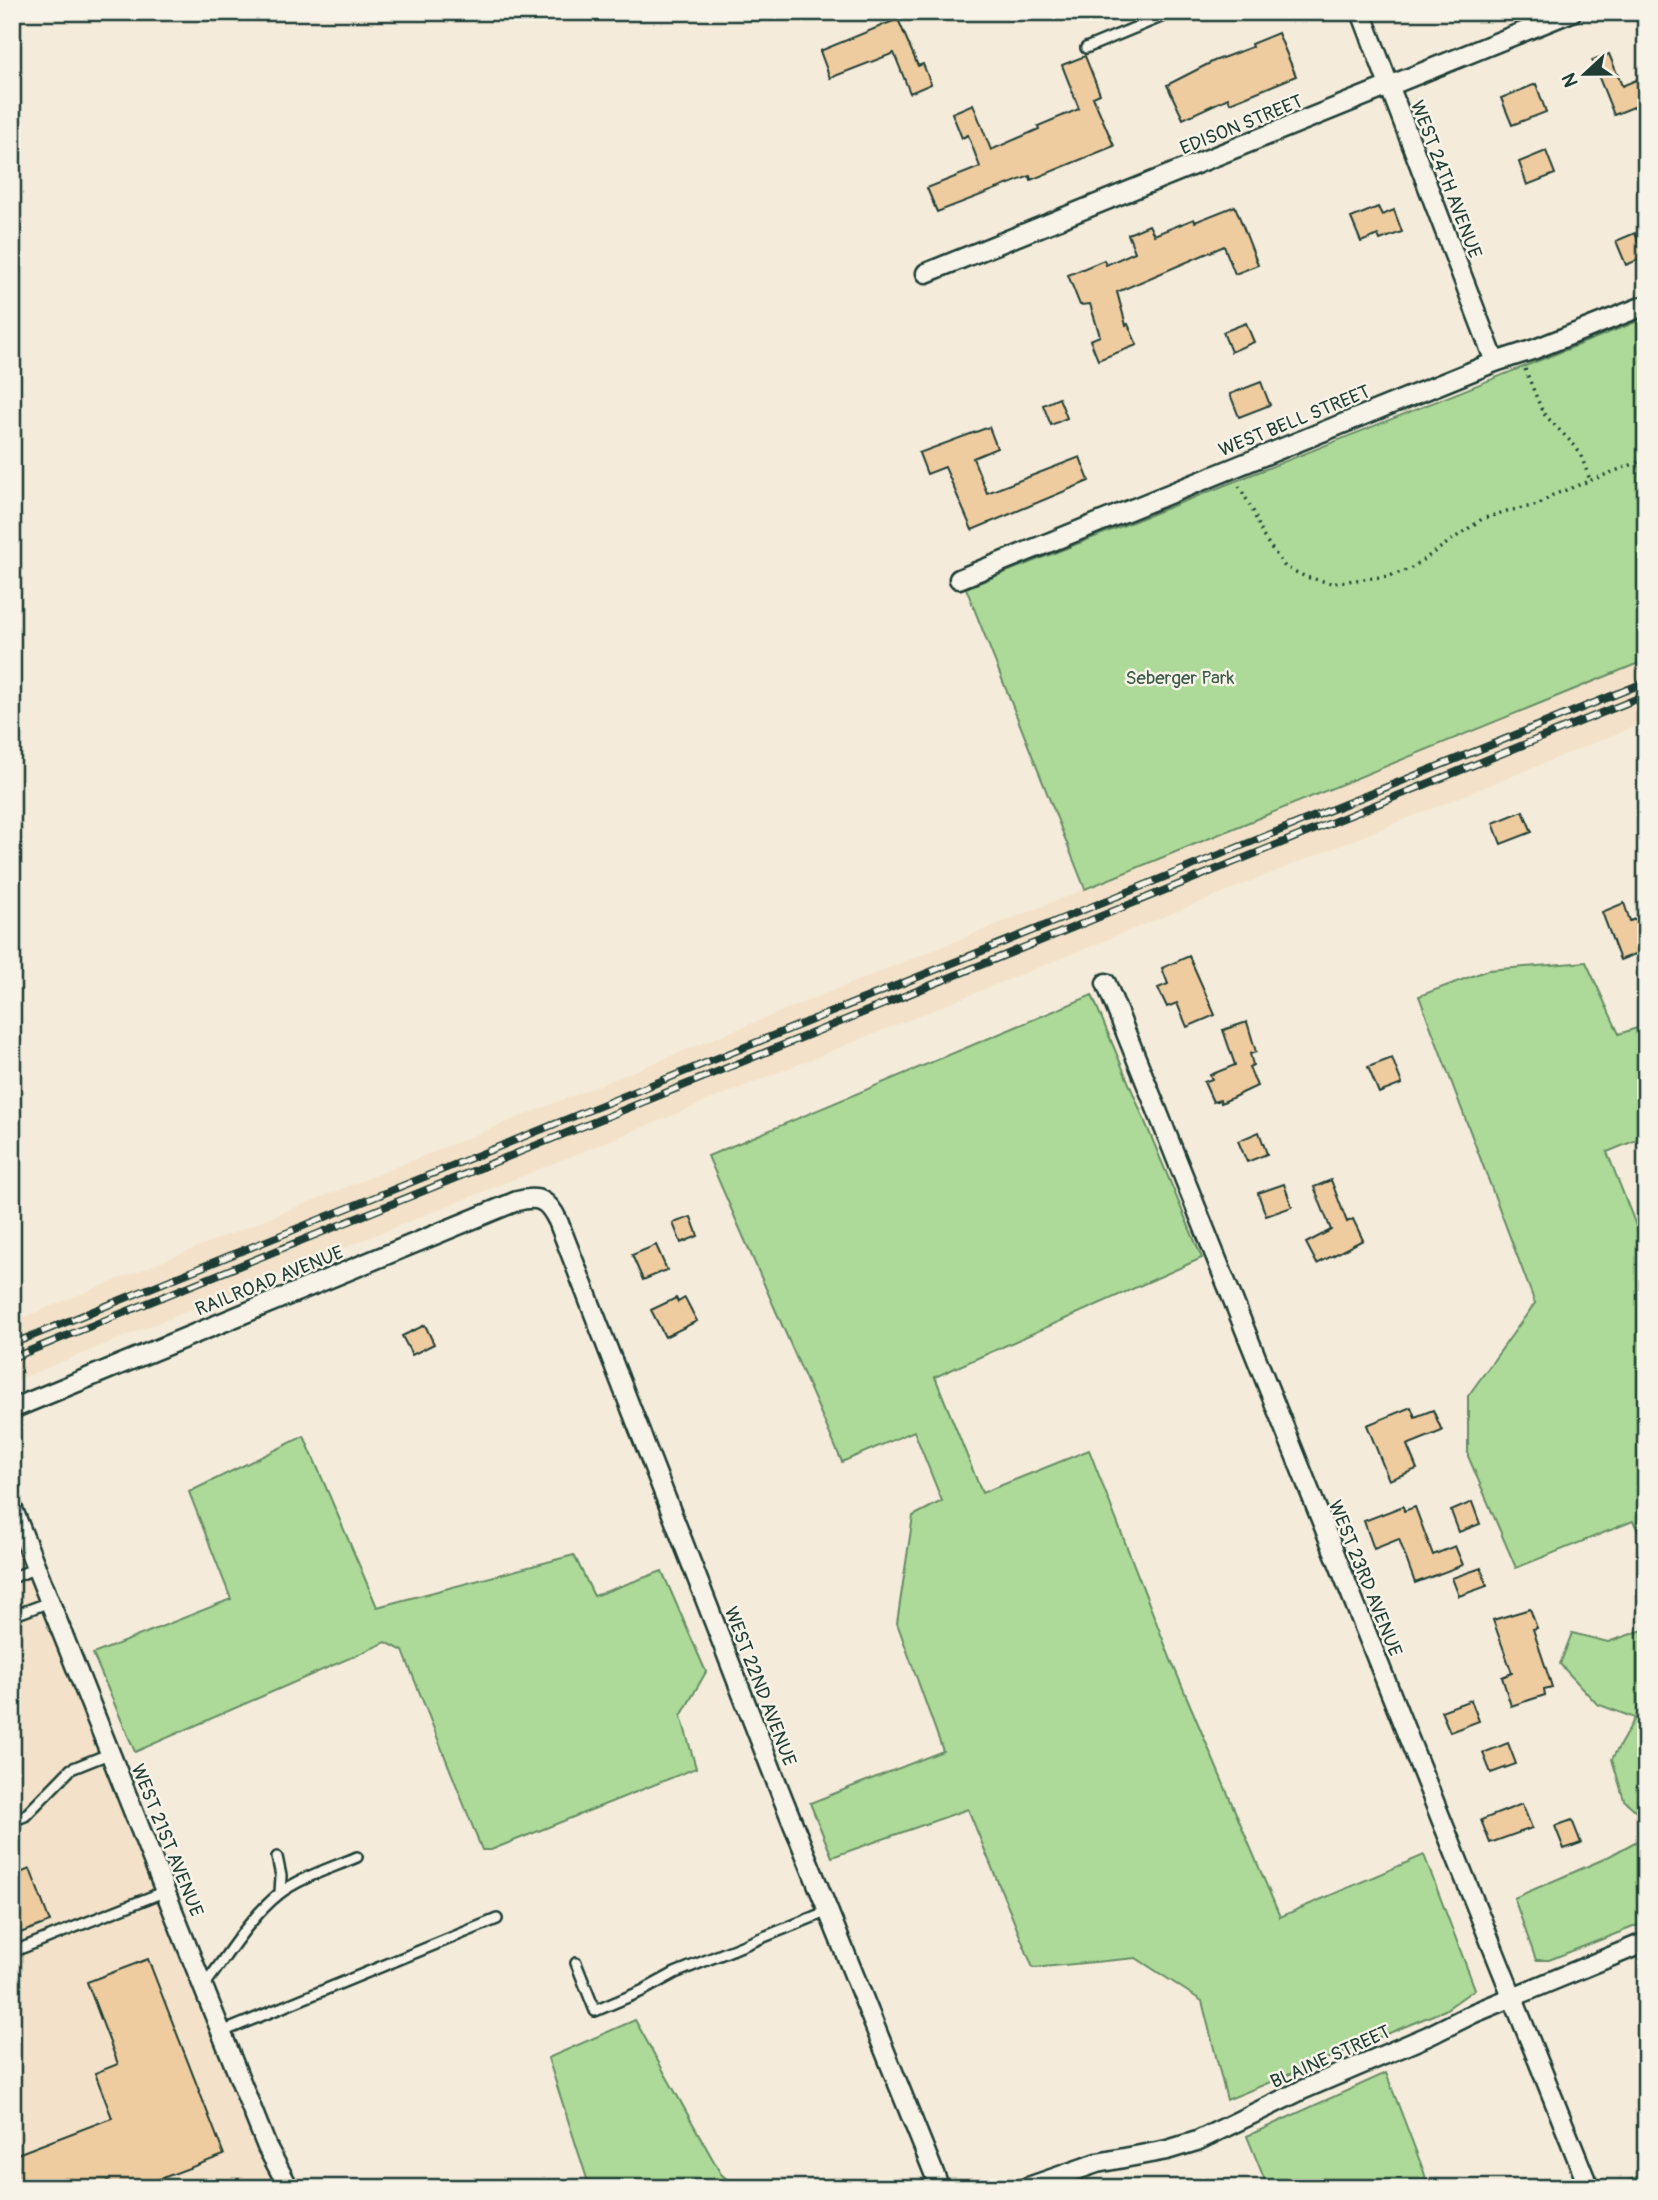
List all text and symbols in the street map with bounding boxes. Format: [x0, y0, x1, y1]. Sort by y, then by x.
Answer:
north arrow [1550, 38, 1620, 108]
text: N [1557, 69, 1584, 90]
street label: EDISON STREET [1177, 89, 1306, 160]
street label: WEST 24TH AVENUE [1405, 97, 1487, 262]
street label: WEST BELL STREET [1215, 380, 1373, 462]
park label: Seberger Park [1125, 666, 1235, 690]
street label: RAILROAD AVENUE [192, 1240, 347, 1322]
street label: WEST 23RD AVENUE [1323, 1497, 1407, 1660]
street label: WEST 22ND AVENUE [719, 1603, 802, 1770]
street label: WEST 21ST AVENUE [126, 1761, 209, 1920]
street label: BLAINE STREET [1267, 2020, 1394, 2094]

